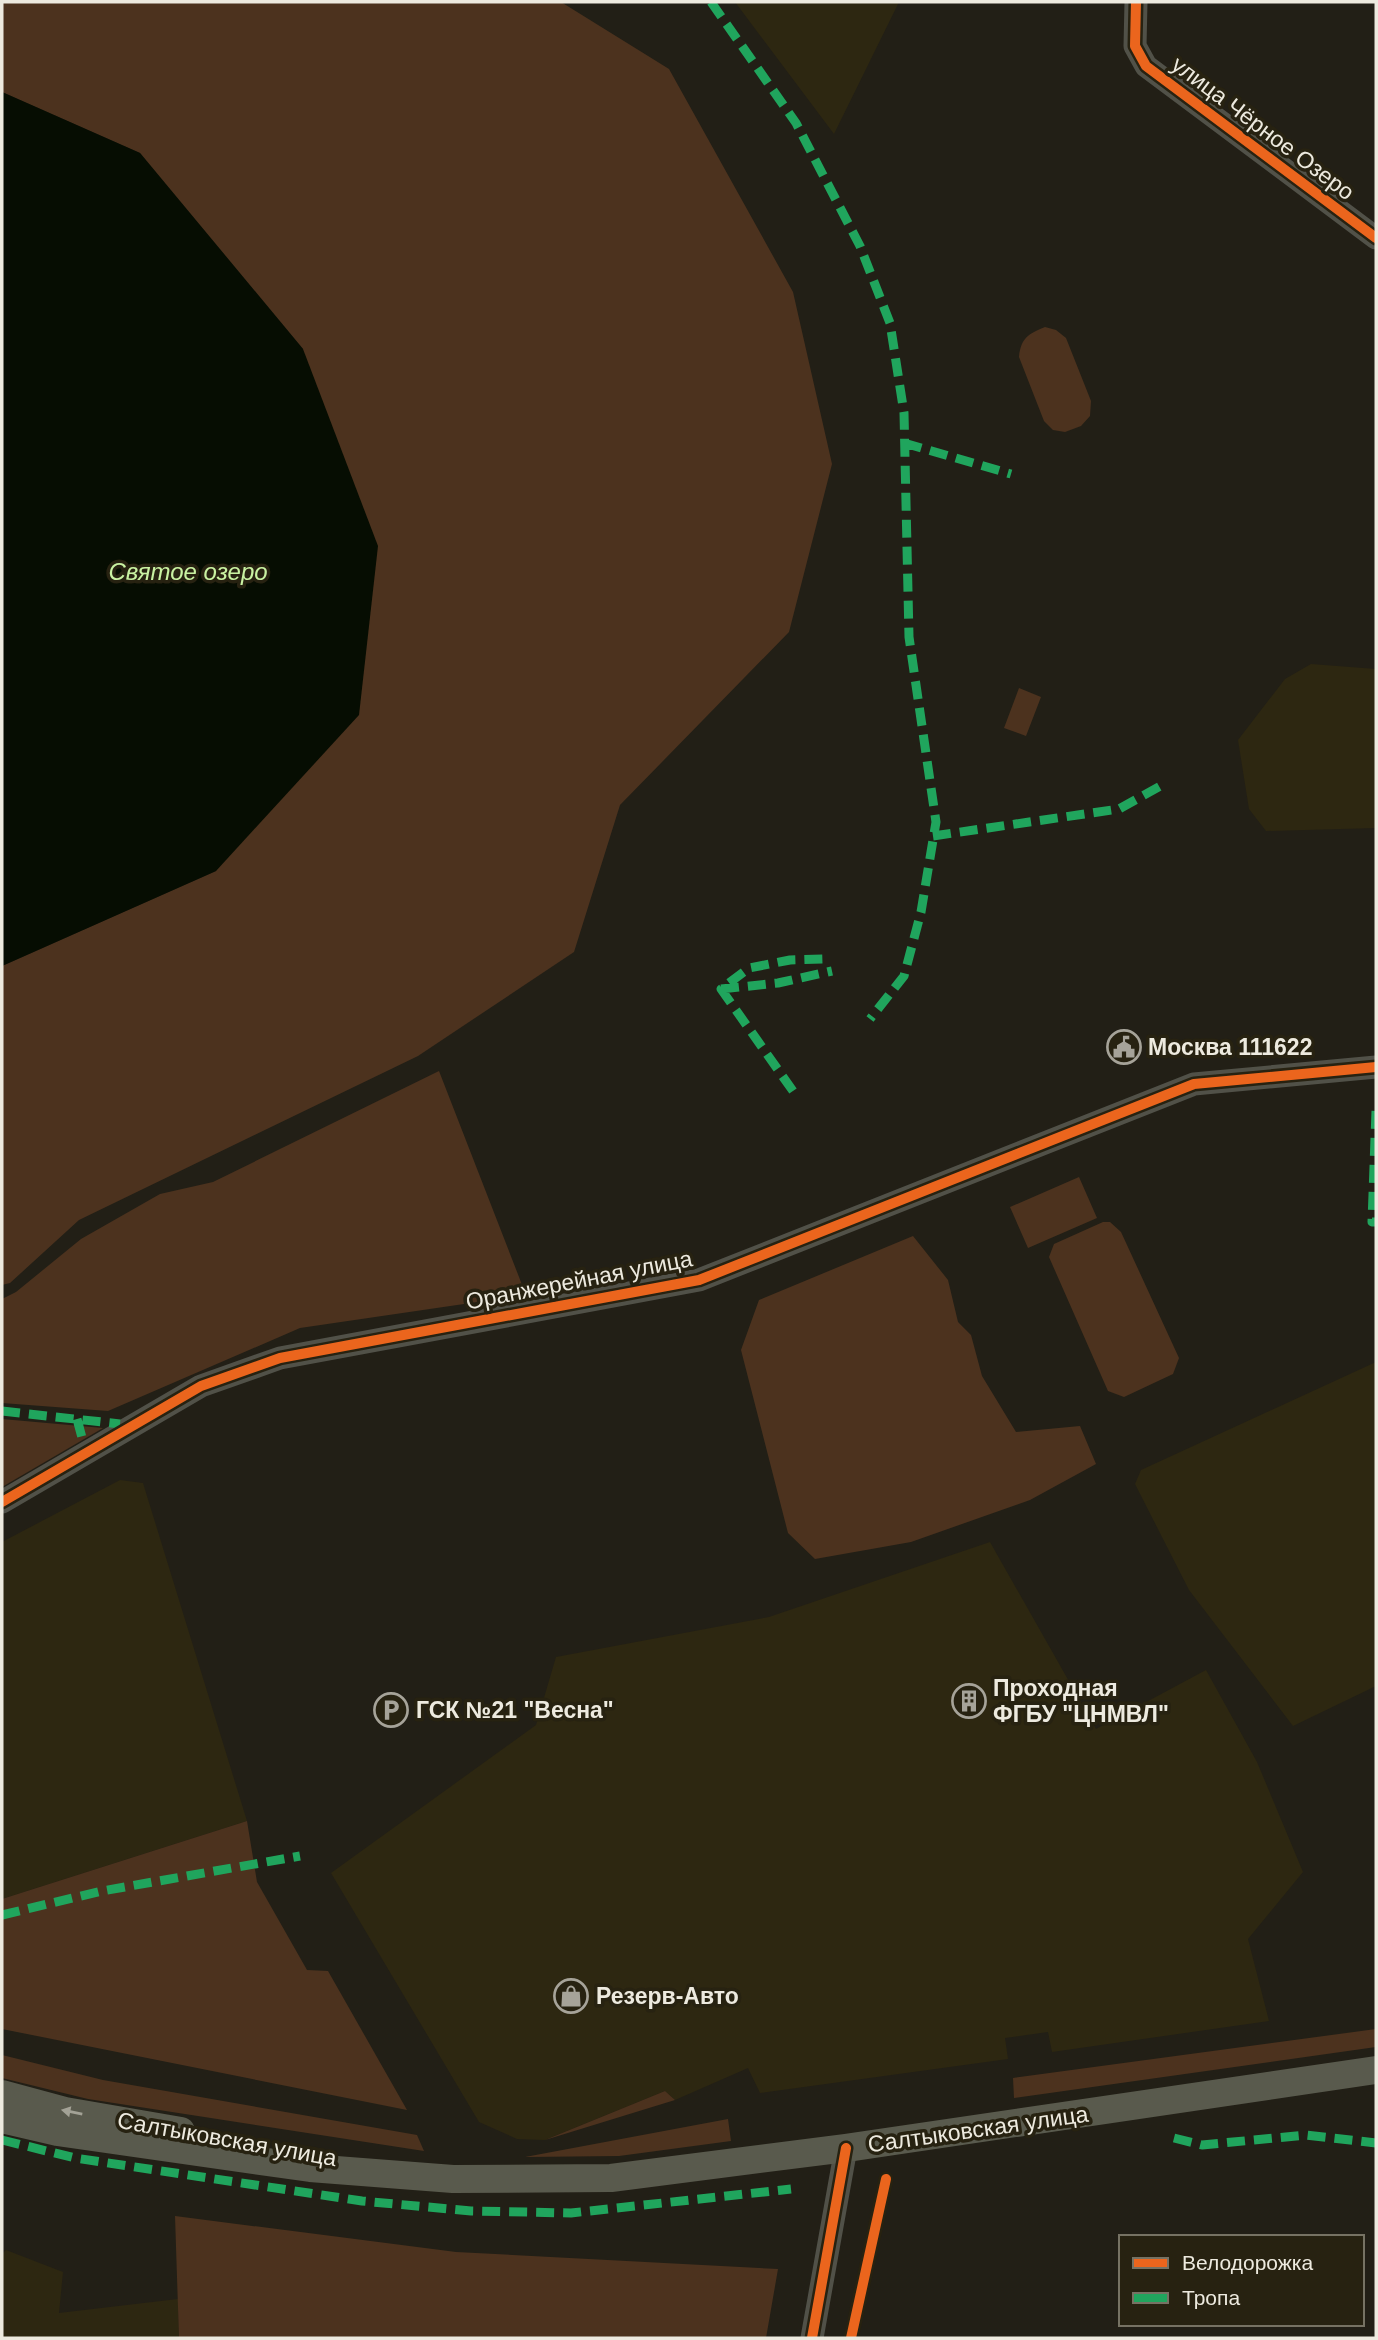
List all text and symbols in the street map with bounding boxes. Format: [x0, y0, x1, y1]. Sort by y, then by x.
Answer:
street label: улица Чёрное Озеро [1167, 51, 1359, 205]
water label: Святое озеро [108, 558, 268, 585]
public building icon: Москва 111622 [1105, 1028, 1143, 1066]
place label: Москва 111622 [1148, 1034, 1312, 1060]
street label: Оранжерейная улица [463, 1245, 695, 1315]
place label: Проходная ФГБУ "ЦНМВЛ" [993, 1675, 1169, 1727]
building icon: Проходная ФГБУ "ЦНМВЛ" [950, 1682, 988, 1720]
parking icon: ГСК №21 "Весна" [372, 1691, 410, 1729]
place label: ГСК №21 "Весна" [416, 1697, 614, 1723]
shop icon: Резерв-Авто [552, 1977, 590, 2015]
place label: Резерв-Авто [596, 1983, 739, 2009]
street label: Салтыковская улица [866, 2101, 1090, 2157]
one-way arrow [61, 2106, 83, 2117]
street label: Салтыковская улица [115, 2107, 339, 2171]
legend [1119, 2235, 1364, 2326]
text: Велодорожка [1182, 2251, 1313, 2274]
text: Тропа [1182, 2286, 1240, 2309]

